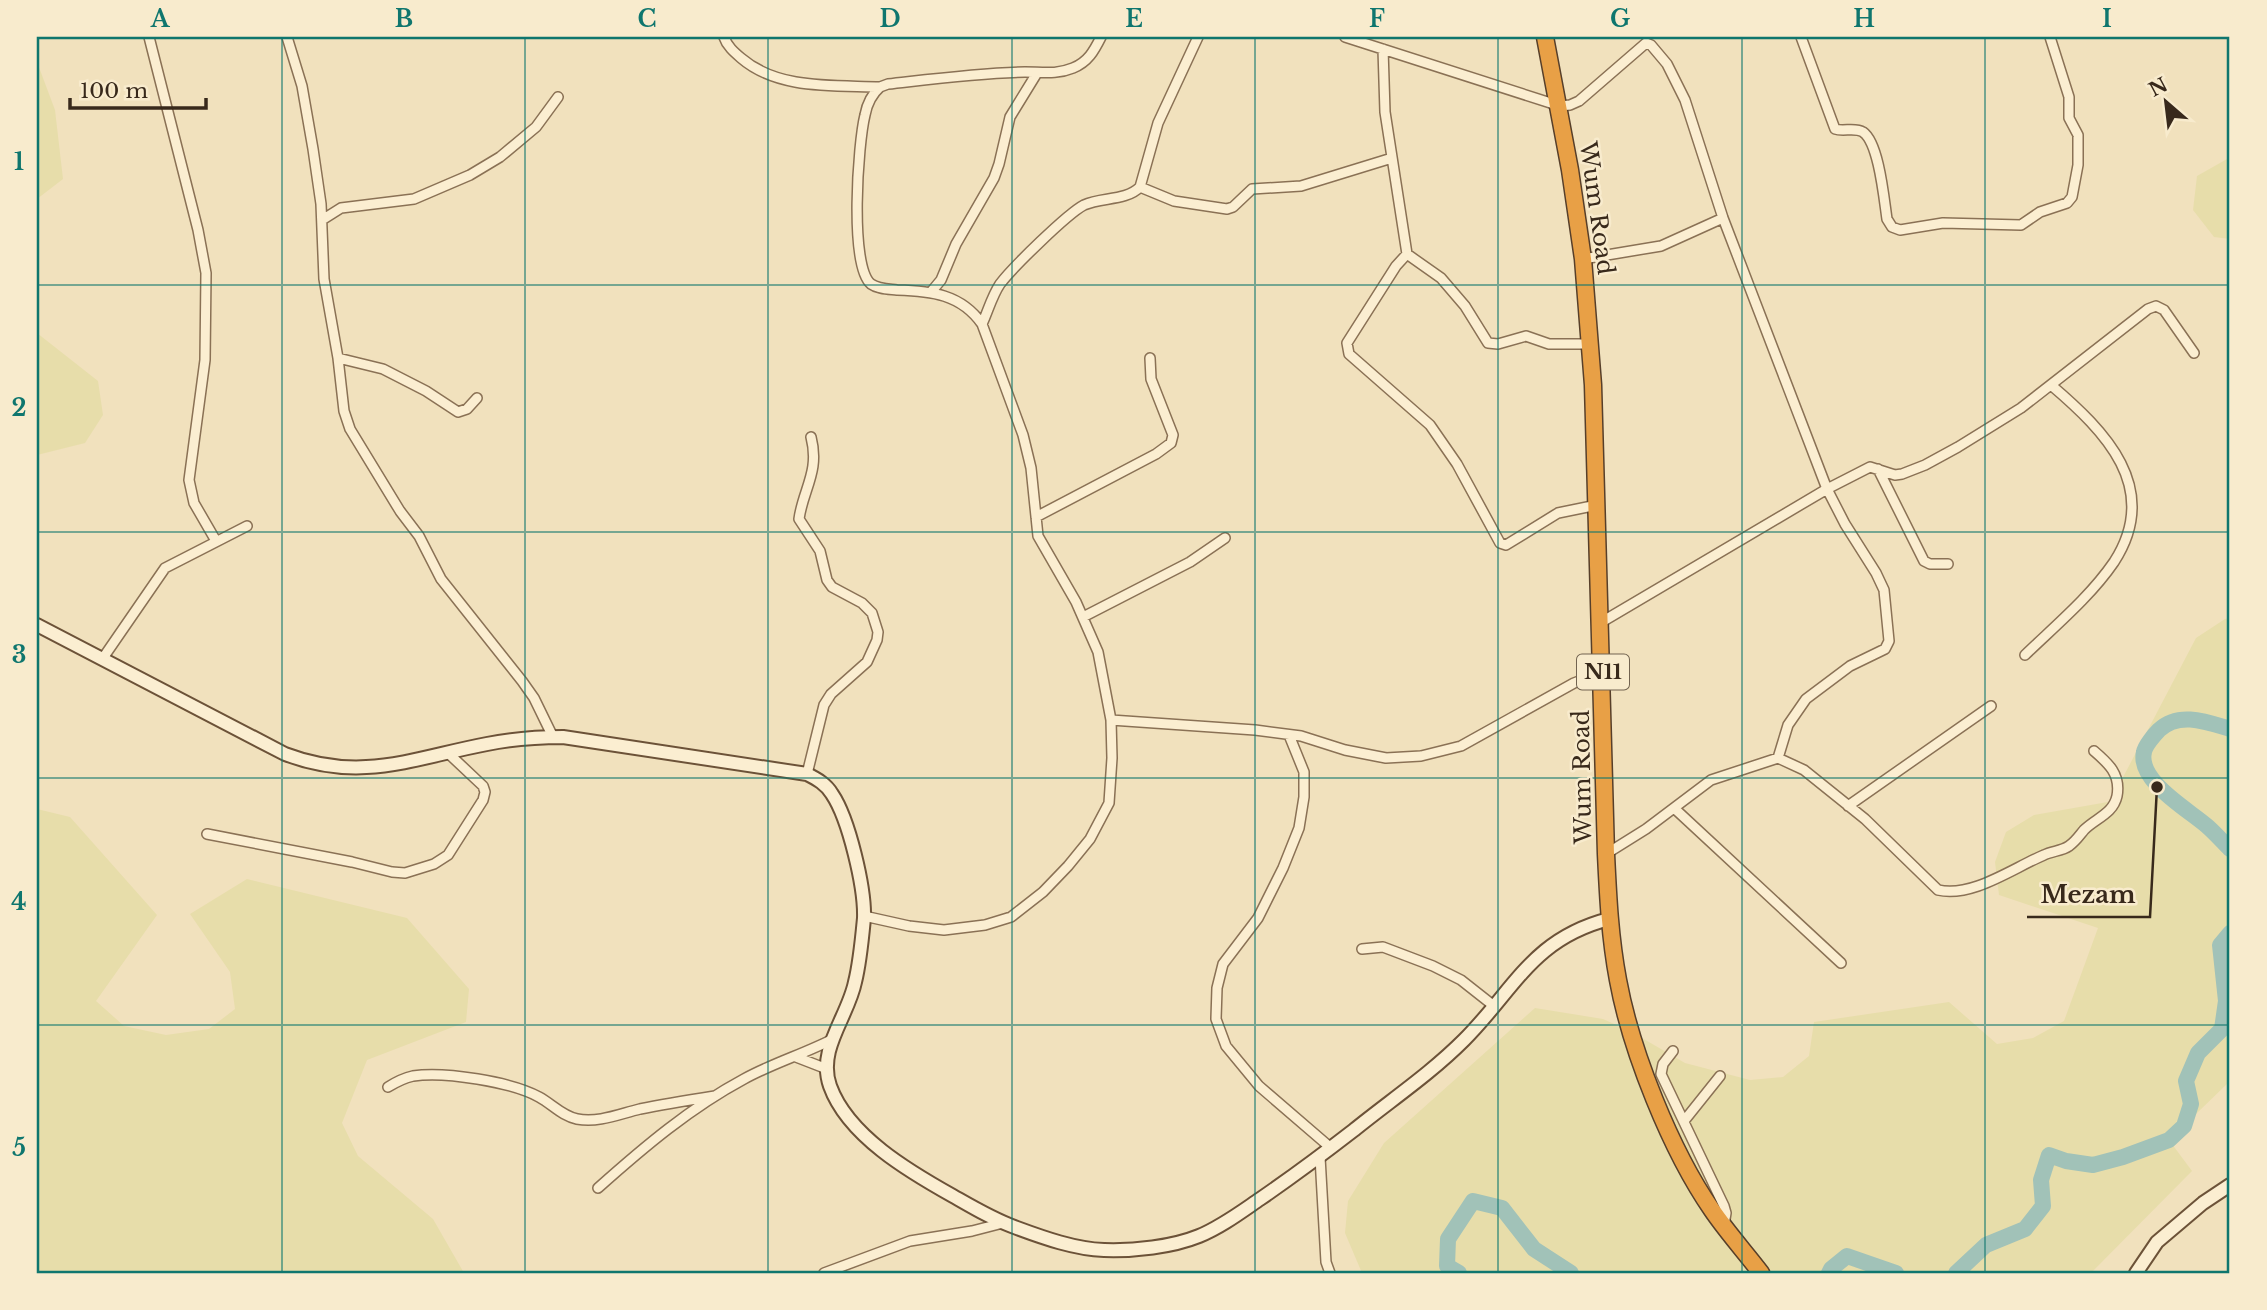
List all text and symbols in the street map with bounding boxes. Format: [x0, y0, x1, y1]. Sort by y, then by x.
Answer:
text: A [150, 5, 171, 33]
text: B [395, 5, 413, 33]
text: C [638, 5, 656, 33]
text: D [879, 5, 901, 33]
text: E [1125, 5, 1143, 33]
text: F [1369, 5, 1385, 33]
text: G [1610, 5, 1630, 33]
text: H [1853, 5, 1875, 33]
text: I [2102, 5, 2112, 33]
scale bar [70, 66, 206, 110]
north arrow [2130, 66, 2200, 136]
text: N [2145, 73, 2172, 102]
text: 100 m [80, 78, 148, 104]
street label: Wum Road [1574, 139, 1620, 276]
text: 1 [14, 148, 24, 176]
text: 2 [12, 394, 26, 422]
text: 3 [12, 641, 26, 669]
road number: N11 [1577, 654, 1629, 690]
street label: Wum Road [1567, 710, 1597, 845]
callout: Mezam [2027, 872, 2150, 917]
text: Mezam [2041, 880, 2136, 909]
text: 4 [11, 888, 27, 916]
text: 5 [12, 1134, 26, 1162]

